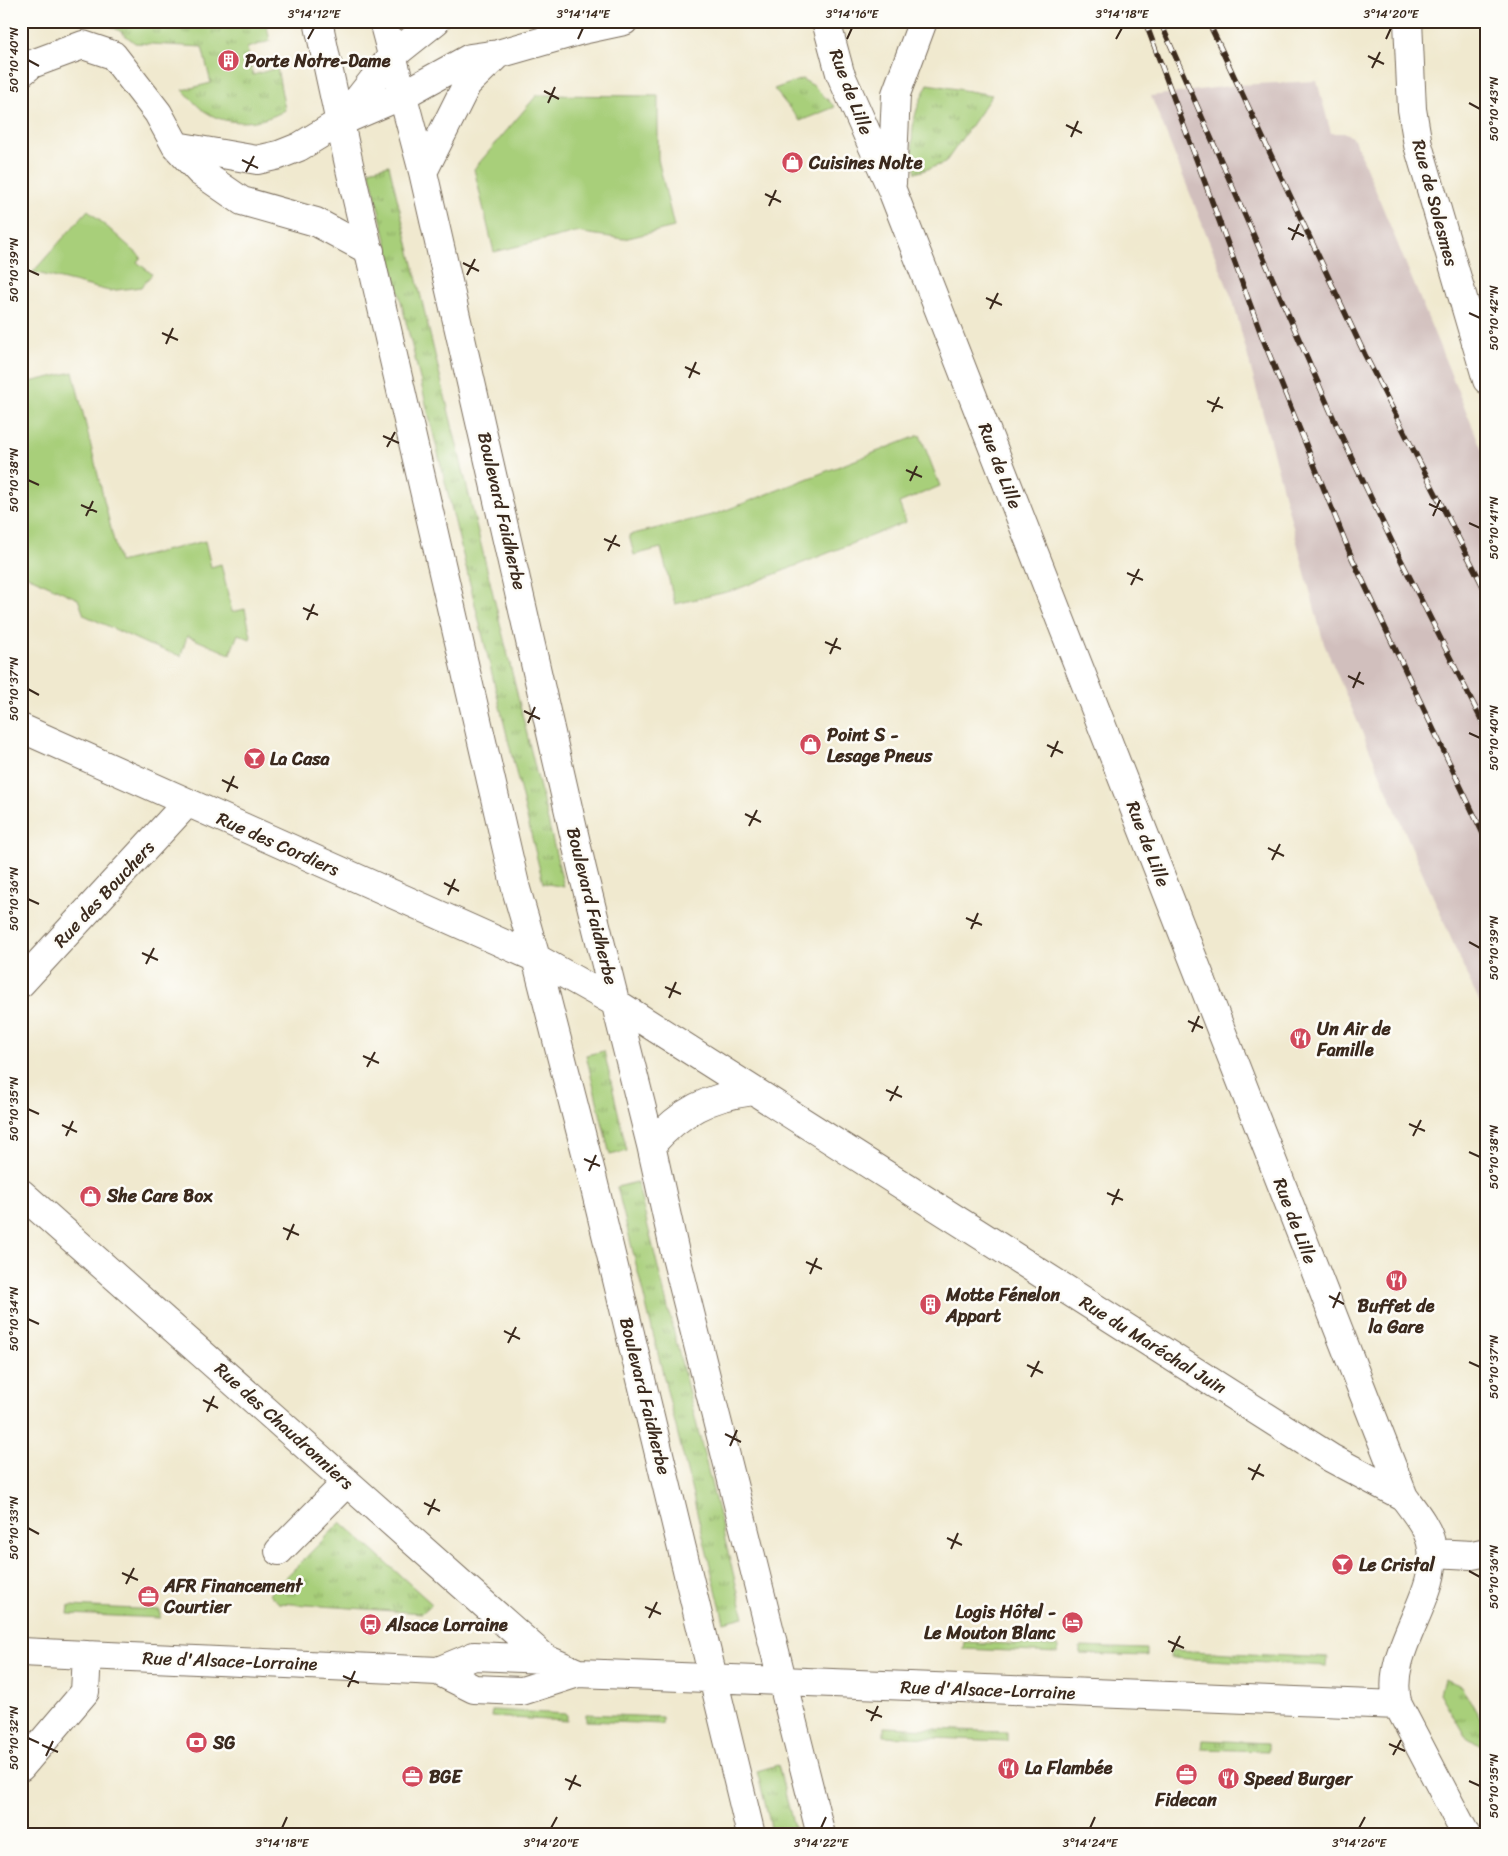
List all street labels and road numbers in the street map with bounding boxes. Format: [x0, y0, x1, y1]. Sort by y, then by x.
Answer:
street label: Rue de Lille [820, 44, 882, 140]
street label: Rue de Solesmes [1403, 136, 1468, 271]
street label: Rue de Lille [969, 418, 1031, 514]
street label: Boulevard Faidherbe [468, 429, 536, 593]
street label: Rue de Lille [1117, 796, 1179, 892]
street label: Rue des Cordiers [212, 803, 345, 886]
street label: Boulevard Faidherbe [557, 824, 627, 988]
street label: Rue des Bouchers [45, 832, 163, 955]
street label: Rue de Lille [1264, 1173, 1326, 1269]
street label: Rue du Maréchal Juin [1073, 1287, 1233, 1403]
street label: Boulevard Faidherbe [610, 1314, 680, 1478]
street label: Rue des Chaudronniers [207, 1354, 362, 1498]
street label: Rue d'Alsace-Lorraine [142, 1642, 318, 1680]
street label: Rue d'Alsace-Lorraine [900, 1671, 1076, 1709]

